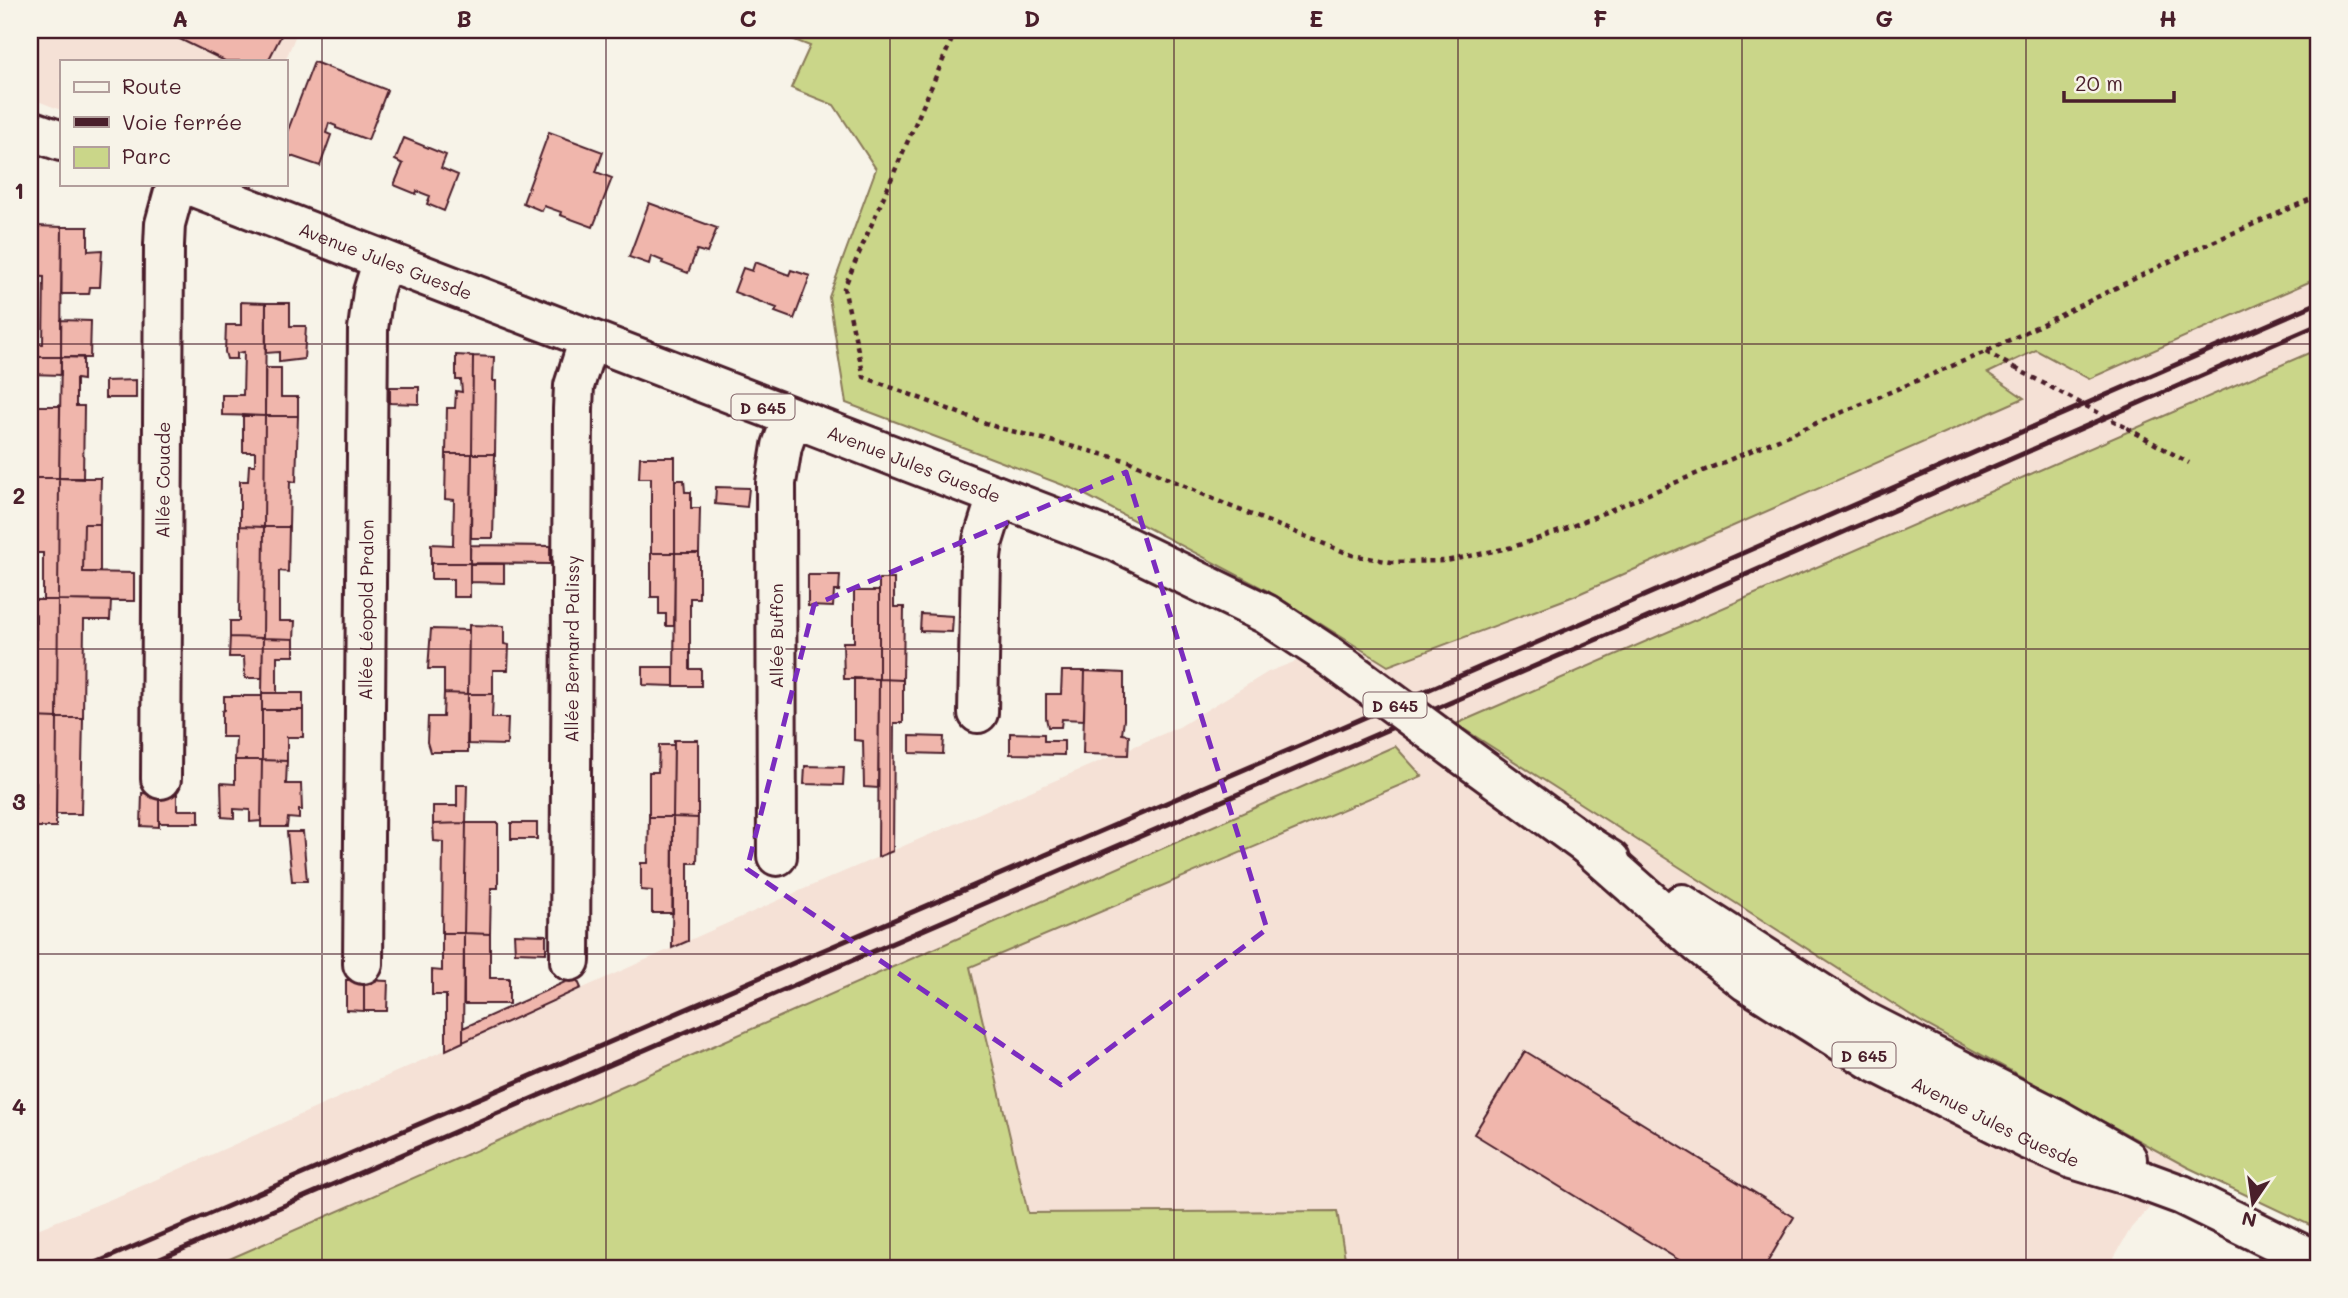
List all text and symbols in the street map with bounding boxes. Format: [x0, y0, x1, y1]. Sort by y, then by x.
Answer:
text: A [172, 3, 188, 33]
text: B [456, 3, 472, 33]
text: C [739, 3, 757, 33]
text: D [1024, 3, 1040, 33]
text: E [1309, 3, 1323, 33]
text: F [1593, 3, 1607, 33]
text: G [1875, 3, 1893, 33]
text: H [2159, 3, 2177, 33]
legend [60, 60, 287, 186]
scale bar [2064, 60, 2175, 104]
text: 20 m [2075, 69, 2123, 96]
text: Route [122, 72, 182, 99]
text: Voie ferrée [122, 108, 242, 135]
text: Parc [122, 142, 171, 169]
text: 1 [14, 175, 24, 205]
street label: Avenue Jules Guesde [296, 217, 476, 305]
road number: D 645 [732, 394, 794, 420]
street label: Avenue Jules Guesde [824, 420, 1004, 508]
street label: Allée Couade [150, 422, 175, 538]
text: 2 [13, 480, 25, 510]
street label: Allée Léopold Pralon [353, 519, 378, 701]
street label: Allée Bernard Palissy [559, 555, 584, 743]
street label: Allée Buffon [764, 583, 788, 689]
road number: D 645 [1364, 692, 1426, 718]
text: 3 [12, 786, 26, 816]
road number: D 645 [1832, 1042, 1896, 1068]
street label: Avenue Jules Guesde [1908, 1071, 2082, 1172]
text: 4 [12, 1091, 26, 1121]
north arrow [2218, 1168, 2288, 1238]
text: N [2239, 1206, 2259, 1234]

